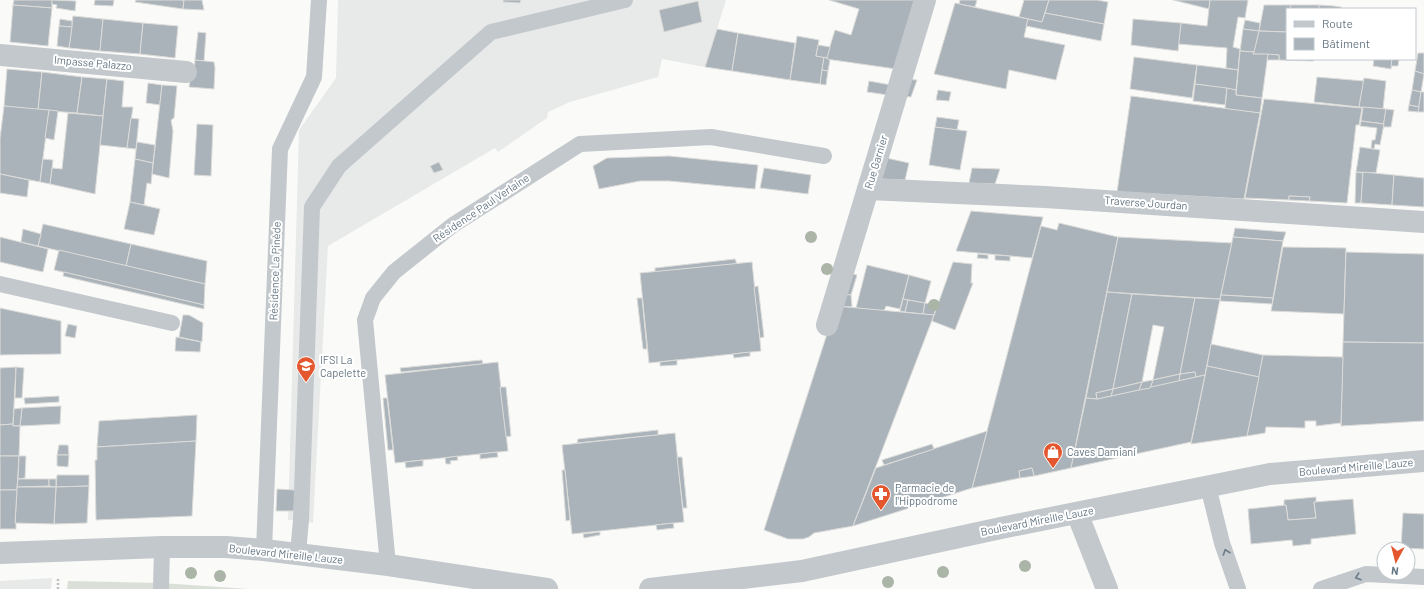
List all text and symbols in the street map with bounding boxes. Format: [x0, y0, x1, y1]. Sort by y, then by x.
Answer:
legend [1286, 8, 1416, 60]
text: Route [1322, 16, 1353, 30]
text: Bâtiment [1322, 36, 1370, 50]
street label: Impasse Palazzo [54, 53, 133, 72]
street label: Rue Garnier [861, 133, 890, 190]
street label: Résidence Paul Verlaine [430, 170, 531, 245]
street label: Traverse Jourdan [1104, 193, 1188, 212]
street label: Résidence La Pinède [266, 221, 283, 321]
place label: IFSI La Capelette [320, 353, 366, 379]
school or university icon: IFSI La Capelette [295, 355, 317, 383]
shop icon: Caves Damiani [1042, 441, 1064, 469]
place label: Caves Damiani [1067, 445, 1136, 458]
street label: Boulevard Mireille Lauze [1298, 455, 1414, 478]
place label: Parmacie de l'Hippodrome [895, 481, 958, 507]
pharmacy icon: Parmacie de l'Hippodrome [870, 483, 892, 511]
street label: Boulevard Mireille Lauze [979, 503, 1095, 538]
street label: Boulevard Mireille Lauze [228, 541, 344, 566]
north arrow [1376, 541, 1416, 581]
one-way arrow [1222, 549, 1230, 556]
text: N [1390, 565, 1399, 578]
one-way arrow [1354, 572, 1361, 581]

